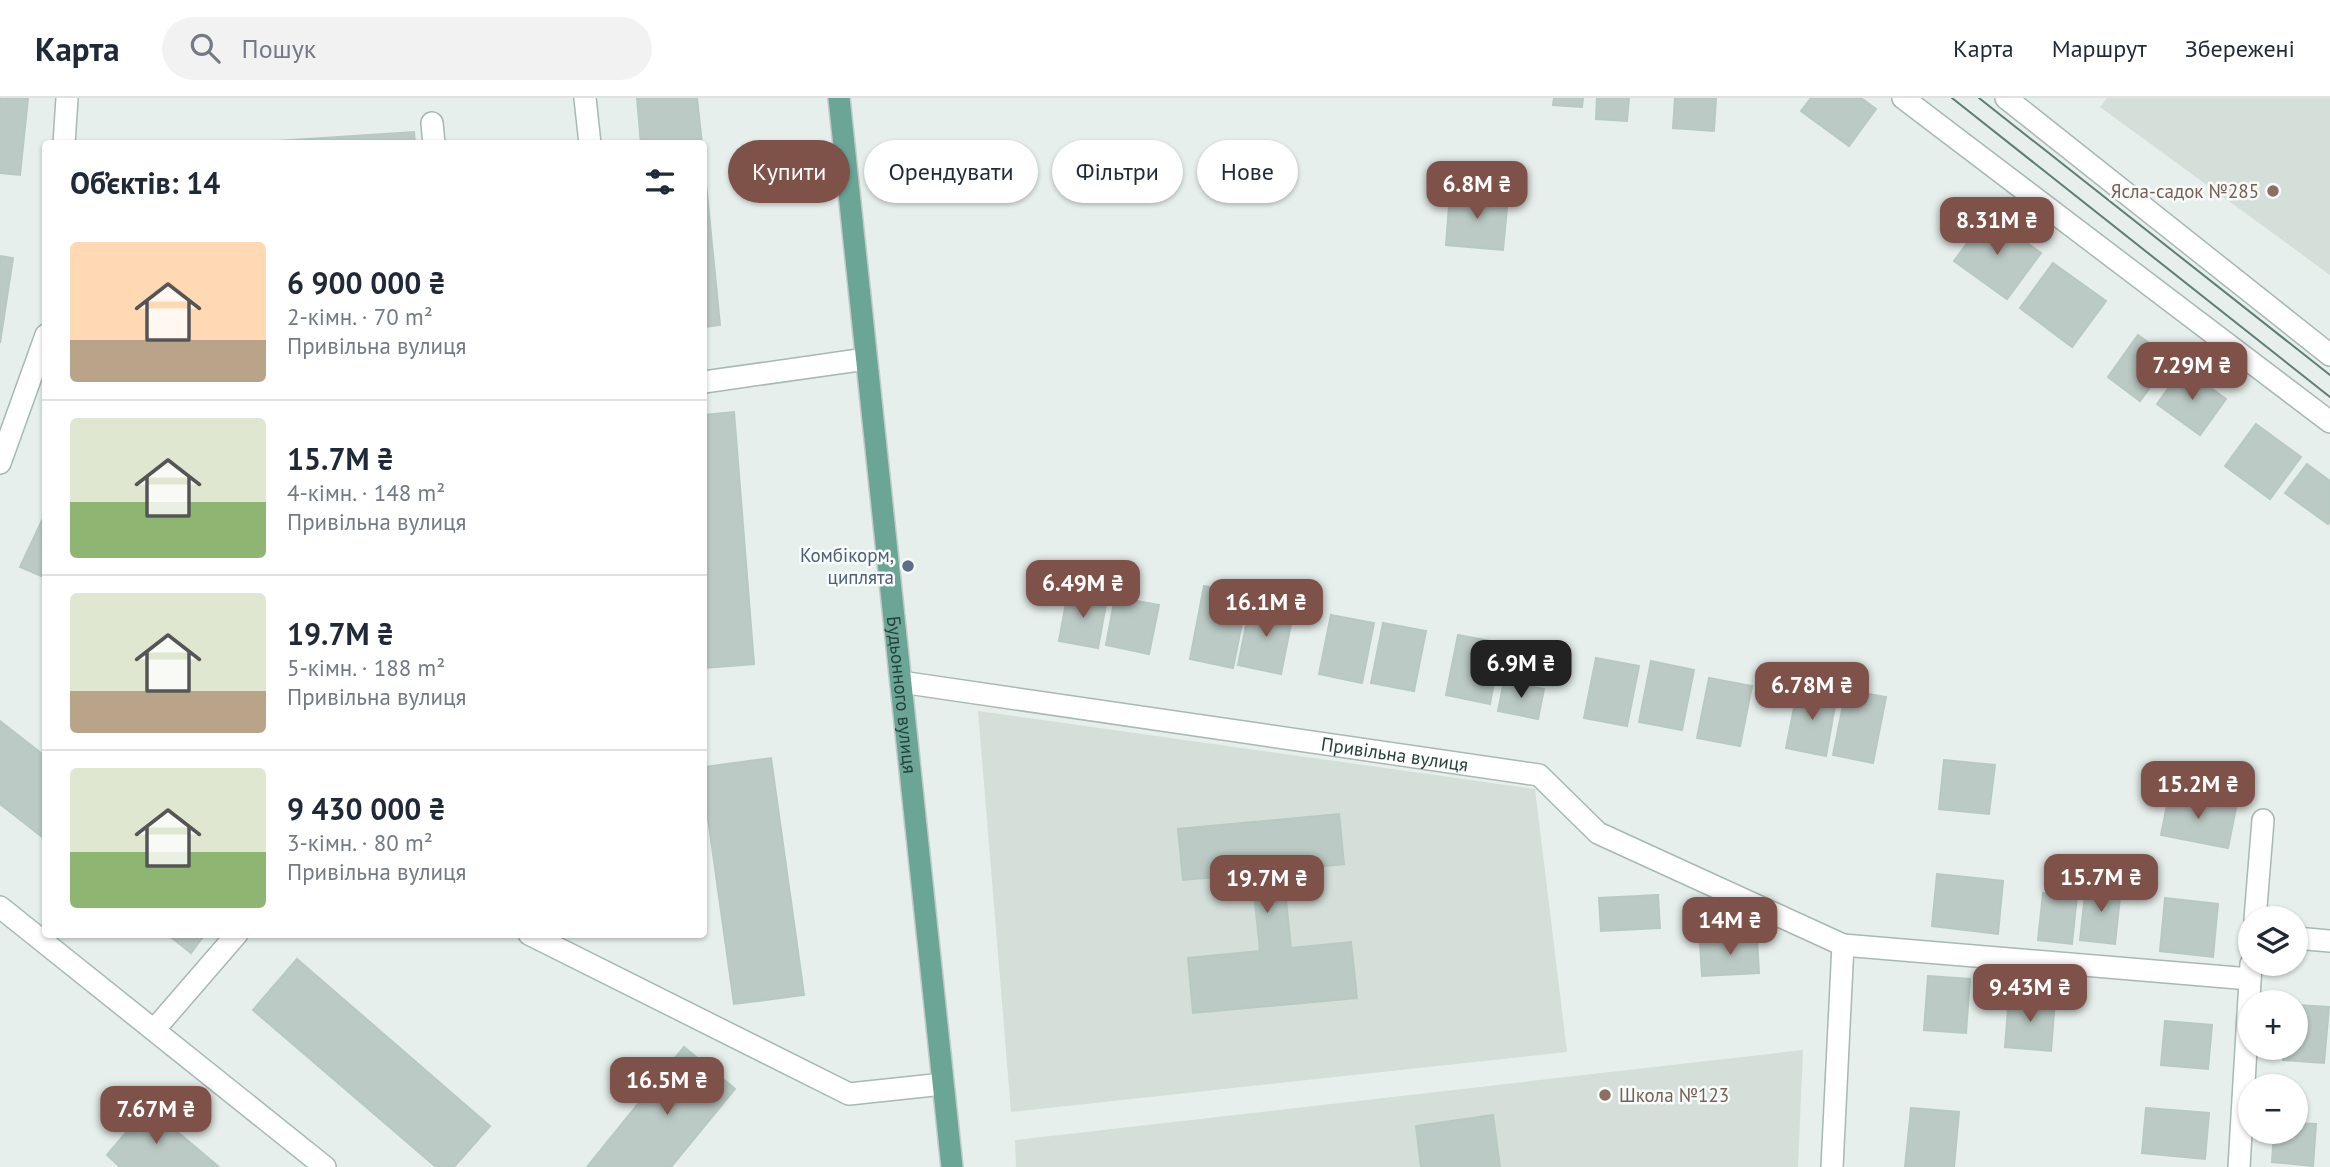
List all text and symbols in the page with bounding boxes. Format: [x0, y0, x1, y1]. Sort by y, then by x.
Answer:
search box [162, 17, 652, 80]
text: Карта [35, 27, 120, 70]
icon: search [186, 29, 224, 67]
text: Пошук [242, 32, 316, 65]
text: Карта [1953, 33, 2014, 64]
text: Маршрут [2052, 33, 2147, 64]
text: Збережені [2185, 33, 2295, 64]
chip: Купити [728, 140, 850, 203]
chip: Орендувати [864, 140, 1038, 203]
chip: Фільтри [1052, 140, 1183, 203]
chip: Нове [1197, 140, 1298, 203]
pin: 6.8M ₴ [1420, 162, 1534, 221]
text: Об’єктів: 14 [70, 163, 220, 202]
icon: filters [641, 163, 679, 201]
text: 6.8M ₴ [1442, 169, 1512, 198]
place label: Ясла-садок №285 [2111, 179, 2259, 203]
marker: Ясла-садок №285 [2265, 183, 2281, 199]
pin: 8.31M ₴ [1932, 198, 2062, 257]
text: 8.31M ₴ [1956, 205, 2038, 234]
text: 6 900 000 ₴ [287, 263, 446, 302]
icon: home [126, 270, 210, 354]
text: 2-кімн. · 70 m² [287, 302, 433, 331]
text: Привільна вулиця [287, 331, 467, 360]
pin: 7.29M ₴ [2127, 342, 2257, 402]
text: 7.29M ₴ [2152, 350, 2232, 379]
text: 15.7M ₴ [287, 439, 394, 478]
icon: home [126, 446, 210, 530]
text: 4-кімн. · 148 m² [287, 478, 445, 507]
text: Привільна вулиця [287, 507, 467, 536]
place label: Комбікорм, циплята [800, 543, 894, 589]
marker: Комбікорм, циплята [900, 558, 916, 574]
pin: 6.49M ₴ [1018, 560, 1148, 620]
text: 6.49M ₴ [1042, 568, 1124, 597]
pin: 16.1M ₴ [1201, 580, 1331, 639]
text: 16.1M ₴ [1225, 587, 1307, 616]
text: 19.7M ₴ [287, 614, 394, 653]
street label: Будьонного вулиця [882, 615, 922, 775]
icon: home [126, 621, 210, 705]
pin: 6.9M ₴ [1464, 640, 1578, 700]
text: 6.9M ₴ [1486, 648, 1556, 677]
text: 5-кімн. · 188 m² [287, 653, 445, 682]
pin: 6.78M ₴ [1747, 662, 1877, 722]
text: 6.78M ₴ [1771, 670, 1853, 699]
text: Привільна вулиця [287, 682, 467, 711]
street label: Привільна вулиця [1320, 731, 1470, 777]
pin: 15.2M ₴ [2133, 762, 2263, 821]
text: 15.2M ₴ [2157, 769, 2239, 798]
text: 9 430 000 ₴ [287, 789, 446, 828]
icon: home [126, 796, 210, 880]
text: 3-кімн. · 80 m² [287, 828, 433, 857]
pin: 15.7M ₴ [2036, 854, 2166, 914]
pin: 19.7M ₴ [1202, 856, 1332, 915]
text: Привільна вулиця [287, 857, 467, 886]
text: 15.7M ₴ [2060, 862, 2142, 891]
text: 19.7M ₴ [1226, 863, 1308, 892]
pin: 14M ₴ [1681, 898, 1779, 957]
text: 14M ₴ [1698, 905, 1762, 934]
map controls [2238, 906, 2308, 1144]
button: layers [2238, 906, 2308, 976]
pin: 9.43M ₴ [1965, 964, 2095, 1024]
text: 9.43M ₴ [1989, 972, 2071, 1001]
button: + [2238, 990, 2308, 1060]
pin: 16.5M ₴ [602, 1058, 732, 1117]
text: 16.5M ₴ [626, 1065, 708, 1094]
button: − [2238, 1074, 2308, 1144]
place label: Школа №123 [1619, 1083, 1729, 1107]
pin: 7.67M ₴ [91, 1086, 221, 1146]
marker: Школа №123 [1597, 1087, 1613, 1103]
text: 7.67M ₴ [116, 1094, 196, 1123]

